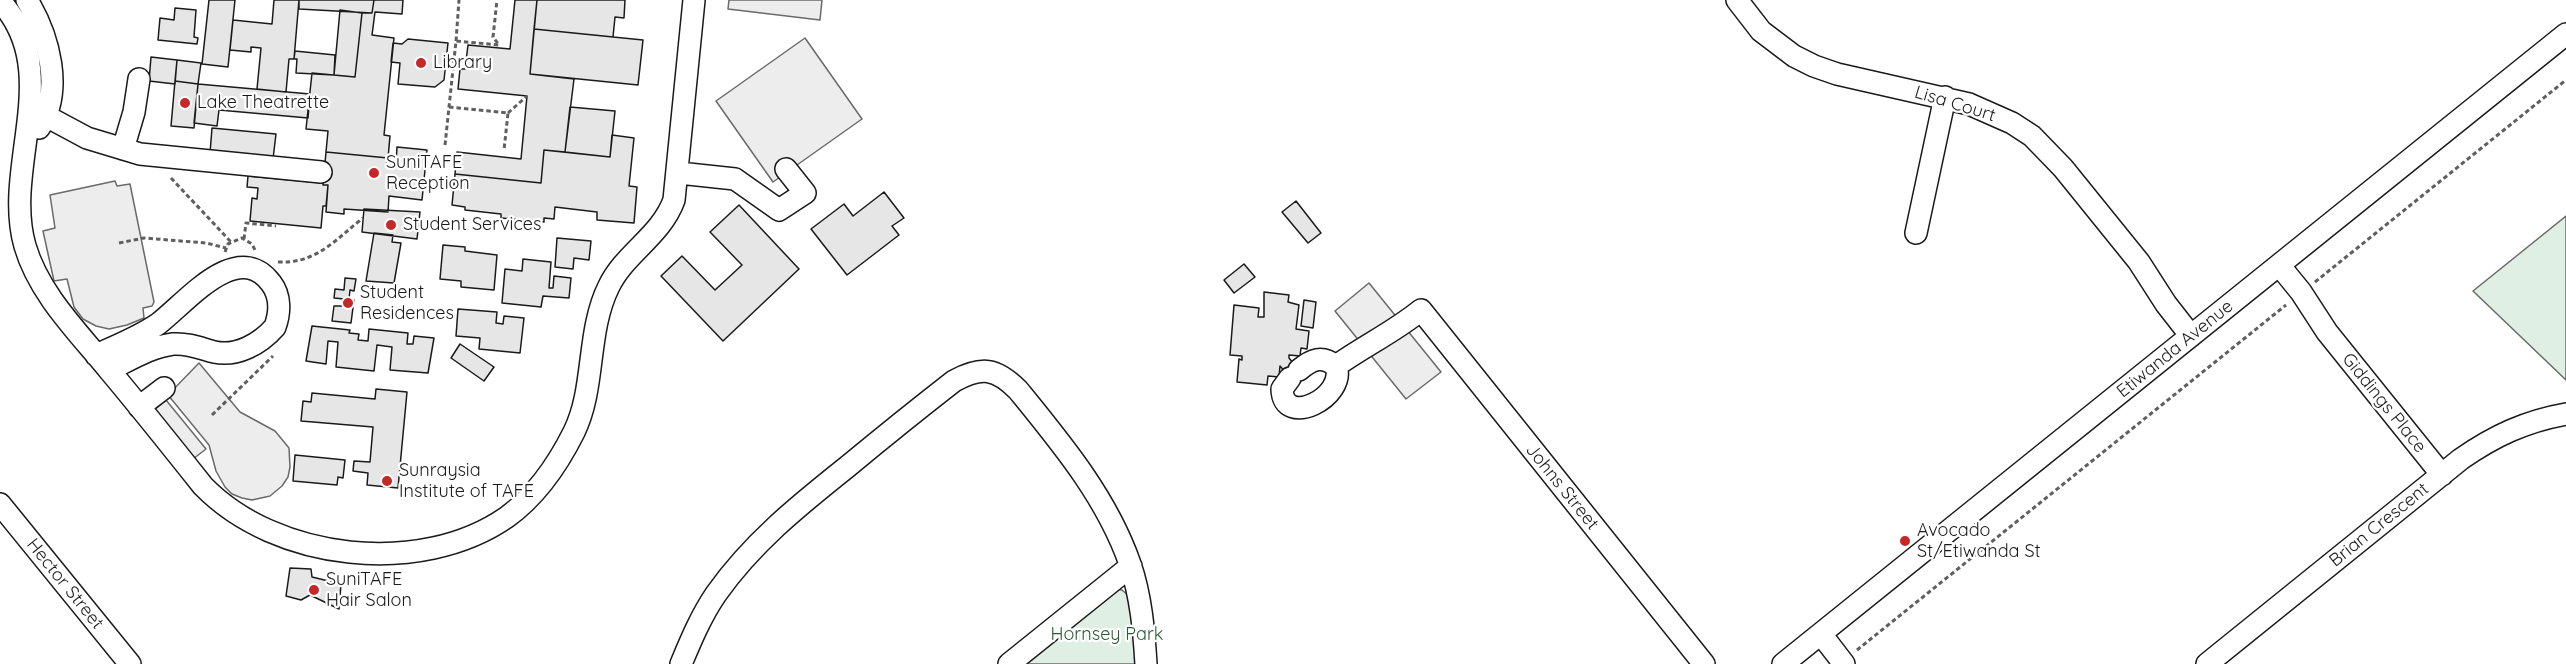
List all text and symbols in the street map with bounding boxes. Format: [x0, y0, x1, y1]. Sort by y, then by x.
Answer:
place label: Library [433, 52, 492, 74]
marker: Library [414, 56, 428, 70]
street label: Lisa Court [1912, 81, 1998, 127]
place label: Lake Theatrette [197, 92, 329, 114]
marker: Lake Theatrette [178, 96, 192, 110]
place label: SuniTAFE Reception [386, 152, 470, 195]
marker: SuniTAFE Reception [367, 166, 381, 180]
place label: Student Services [403, 214, 541, 236]
marker: Student Services [384, 218, 398, 232]
place label: Student Residences [360, 282, 454, 324]
street label: Etiwanda Avenue [2112, 295, 2238, 403]
marker: Student Residences [341, 296, 355, 310]
street label: Giddings Place [2337, 349, 2431, 457]
street label: Johns Street [1521, 440, 1603, 534]
place label: Sunraysia Institute of TAFE [399, 460, 534, 502]
marker: Sunraysia Institute of TAFE [380, 474, 394, 488]
street label: Brian Crescent [2325, 478, 2433, 572]
place label: Avocado St/Etiwanda St [1917, 520, 2041, 562]
street label: Hector Street [22, 534, 108, 634]
marker: Avocado St/Etiwanda St [1898, 534, 1912, 548]
place label: SuniTAFE Hair Salon [326, 569, 412, 612]
marker: SuniTAFE Hair Salon [307, 583, 321, 597]
park label: Hornsey Park [1051, 624, 1163, 646]

